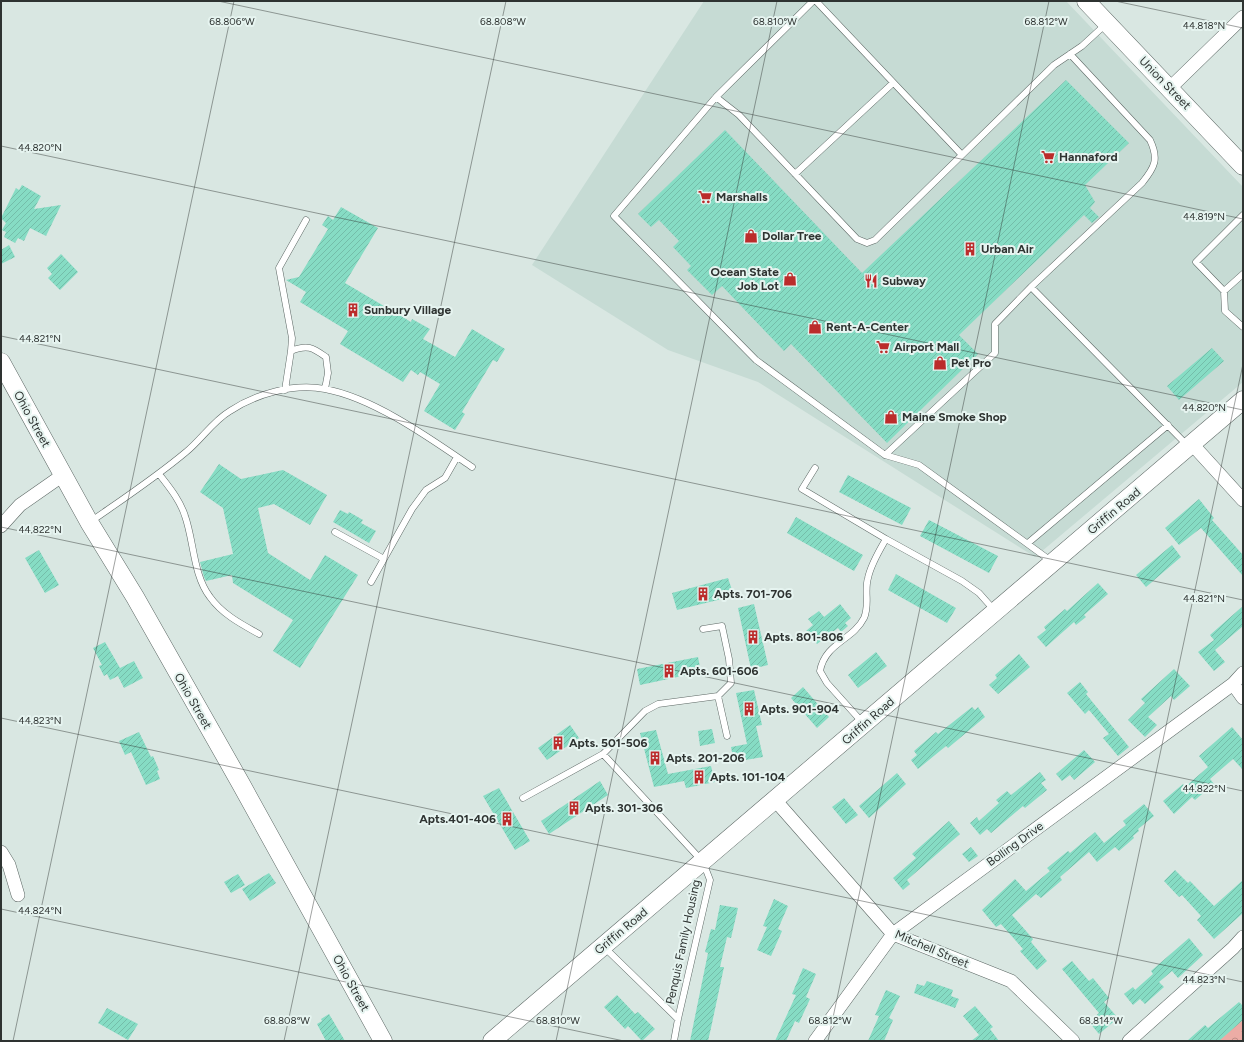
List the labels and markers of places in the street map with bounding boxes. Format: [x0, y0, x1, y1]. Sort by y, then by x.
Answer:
supermarket icon: Hannaford [1040, 149, 1056, 165]
place label: Hannaford [1059, 150, 1118, 164]
supermarket icon: Marshalls [697, 189, 713, 205]
place label: Marshalls [716, 190, 768, 204]
shop icon: Dollar Tree [743, 228, 759, 244]
place label: Dollar Tree [762, 229, 822, 243]
building icon: Urban Air [962, 241, 978, 257]
place label: Urban Air [981, 242, 1034, 256]
place label: Ocean State Job Lot [711, 265, 779, 293]
shop icon: Ocean State Job Lot [782, 271, 798, 287]
restaurant icon: Subway [863, 273, 879, 289]
place label: Subway [882, 274, 926, 288]
building icon: Sunbury Village [345, 302, 361, 318]
place label: Sunbury Village [364, 303, 452, 317]
shop icon: Rent-A-Center [807, 319, 823, 335]
place label: Rent-A-Center [826, 320, 909, 334]
supermarket icon: Airport Mall [875, 339, 891, 355]
place label: Airport Mall [894, 340, 959, 354]
shop icon: Pet Pro [932, 355, 948, 371]
place label: Pet Pro [951, 356, 991, 370]
shop icon: Maine Smoke Shop [883, 409, 899, 425]
place label: Maine Smoke Shop [902, 410, 1007, 424]
building icon: Apts. 701-706 [695, 586, 711, 602]
place label: Apts. 701-706 [714, 587, 792, 601]
building icon: Apts. 801-806 [745, 629, 761, 645]
place label: Apts. 801-806 [764, 630, 843, 644]
building icon: Apts. 601-606 [661, 663, 677, 679]
place label: Apts. 601-606 [680, 664, 758, 678]
building icon: Apts. 901-904 [741, 701, 757, 717]
place label: Apts. 901-904 [760, 702, 839, 716]
building icon: Apts. 501-506 [550, 735, 566, 751]
place label: Apts. 501-506 [569, 736, 647, 750]
building icon: Apts. 201-206 [647, 750, 663, 766]
place label: Apts. 201-206 [666, 751, 744, 765]
building icon: Apts. 101-104 [691, 769, 707, 785]
place label: Apts. 101-104 [710, 770, 786, 784]
building icon: Apts. 301-306 [566, 800, 582, 816]
place label: Apts. 301-306 [585, 801, 663, 815]
building icon: Apts.401-406 [499, 811, 515, 827]
place label: Apts.401-406 [419, 812, 496, 826]

